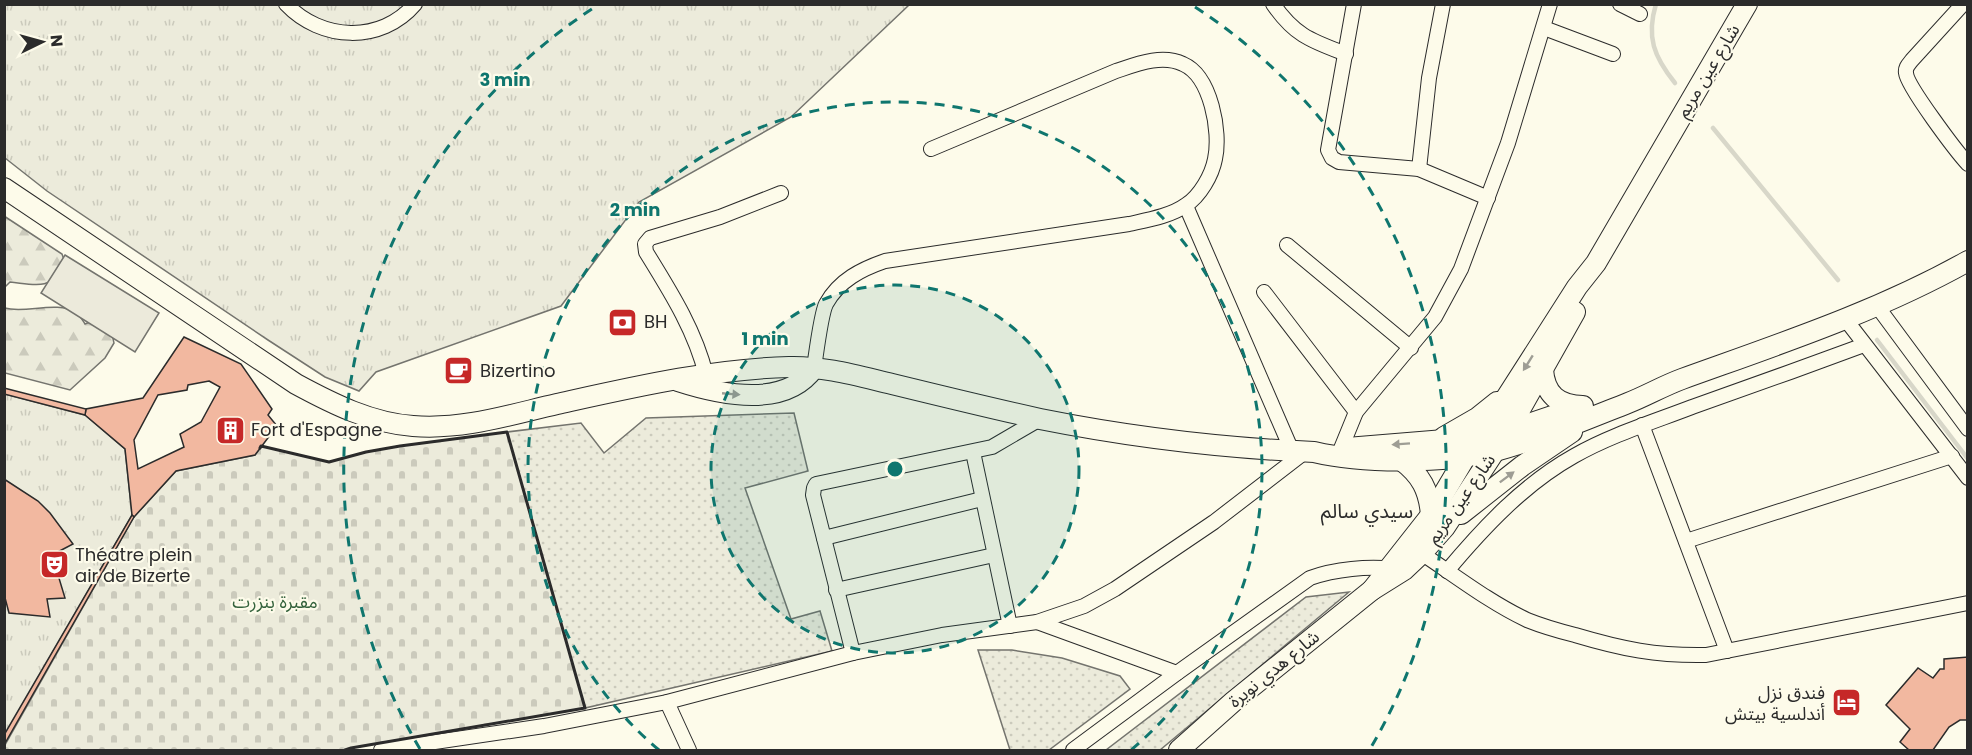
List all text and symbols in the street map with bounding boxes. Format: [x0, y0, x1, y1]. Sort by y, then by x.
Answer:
north arrow [12, 12, 72, 72]
street label: شارع عين مريم [1670, 19, 1747, 123]
text: N [44, 34, 68, 48]
text: 3 min [479, 67, 531, 92]
text: 2 min [610, 197, 660, 222]
bank icon: BH [607, 306, 639, 338]
place label: BH [644, 309, 668, 334]
text: 1 min [741, 326, 789, 351]
cafe icon: Bizertino [443, 355, 475, 387]
one-way arrow [1523, 355, 1534, 372]
place label: Bizertino [480, 358, 556, 383]
one-way arrow [722, 389, 741, 399]
building icon: Fort d'Espagne [214, 414, 246, 446]
place label: Fort d'Espagne [251, 417, 383, 442]
one-way arrow [1392, 439, 1411, 449]
street label: شارع عين مريم [1420, 448, 1503, 550]
centre of rings [885, 459, 905, 479]
one-way arrow [1499, 471, 1515, 484]
district label: سيدي سالم [1321, 497, 1413, 527]
place label: Théatre plein air de Bizerte [75, 542, 193, 588]
theatre icon: Théatre plein air de Bizerte [38, 549, 70, 581]
park label: مقبرة بنزرت [232, 589, 318, 614]
street label: شارع هدي نويرة [1223, 624, 1326, 715]
place label: فندق نزل أندلسية بيتش [1725, 680, 1825, 726]
hotel icon: فندق نزل أندلسية بيتش [1830, 687, 1862, 719]

